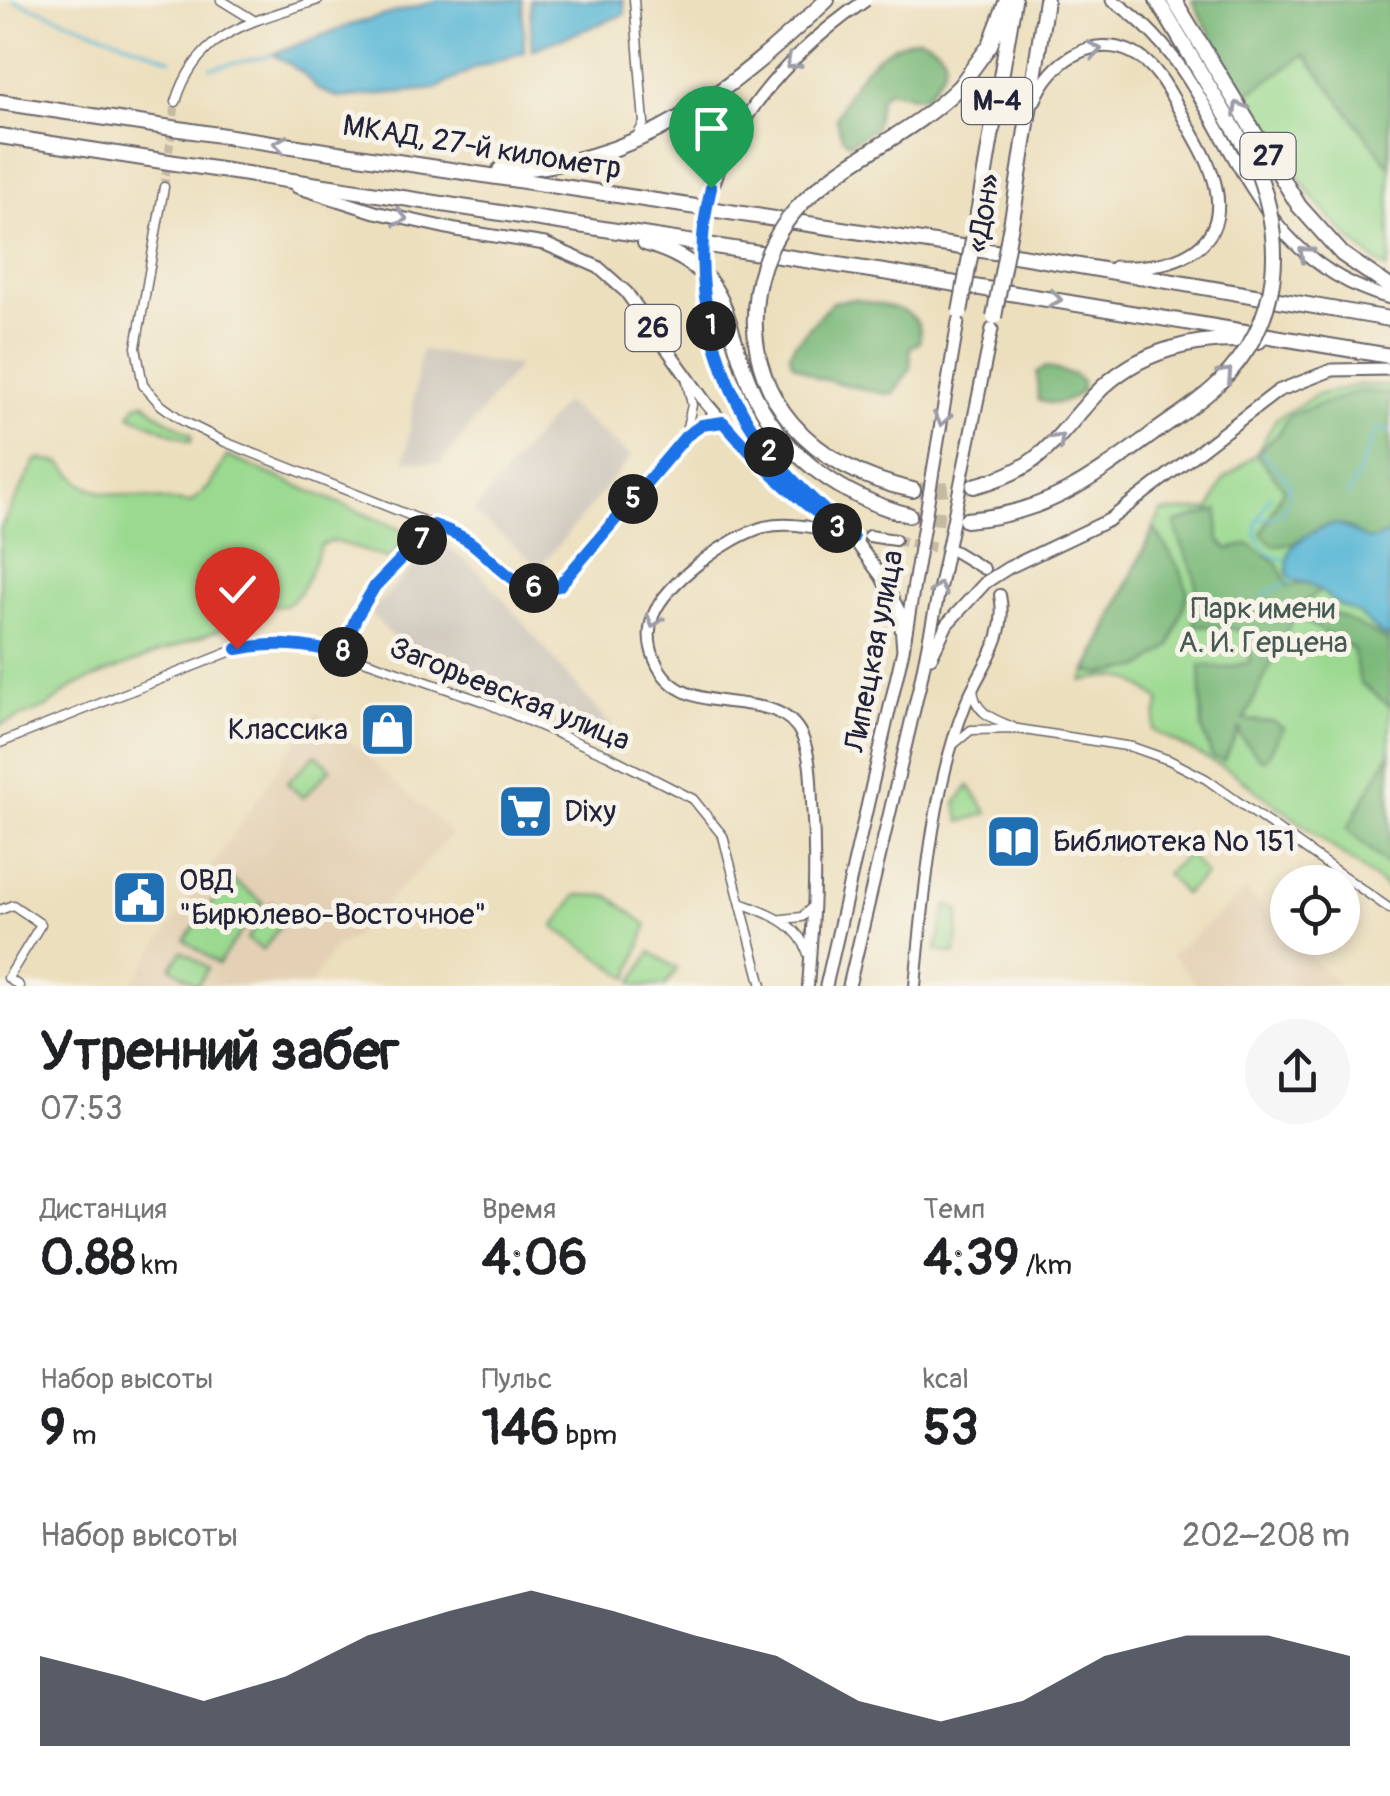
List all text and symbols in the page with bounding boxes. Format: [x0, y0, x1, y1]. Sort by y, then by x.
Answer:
one-way arrow [1087, 40, 1103, 61]
one-way arrow [785, 51, 804, 69]
road number: М-4 [962, 78, 1032, 124]
pin [669, 86, 754, 189]
icon: arrive [684, 101, 739, 156]
one-way arrow [1232, 101, 1251, 119]
street label: МКАД, 27-й километр [340, 107, 624, 187]
road number: 27 [1240, 133, 1296, 179]
one-way arrow [272, 134, 289, 155]
street label: «Дон» [959, 171, 1009, 255]
one-way arrow [392, 206, 409, 227]
one-way arrow [1298, 247, 1316, 265]
one-way arrow [1047, 288, 1063, 309]
pin: 1 [686, 301, 736, 351]
road number: 26 [626, 305, 680, 351]
text: 1 [706, 308, 716, 343]
one-way arrow [1215, 367, 1233, 386]
one-way arrow [932, 410, 953, 427]
pin: 2 [744, 427, 794, 477]
text: 2 [761, 434, 777, 469]
one-way arrow [1046, 434, 1064, 452]
pin: 5 [608, 474, 658, 524]
text: 5 [625, 481, 641, 516]
pin: 3 [812, 503, 862, 553]
text: 3 [829, 510, 845, 545]
pin: 7 [397, 515, 447, 565]
text: 7 [415, 522, 429, 557]
pin [195, 547, 280, 650]
street label: Липецкая улица [836, 547, 912, 756]
icon: check [210, 562, 265, 617]
pin: 6 [509, 563, 559, 613]
text: 6 [526, 570, 542, 605]
one-way arrow [928, 581, 949, 598]
park label: Парк имени А. И. Герцена [1178, 590, 1348, 661]
one-way arrow [645, 611, 666, 629]
pin: 8 [318, 627, 368, 677]
street label: Загорьевская улица [384, 629, 636, 759]
text: 8 [336, 634, 350, 669]
shop icon: Классика [357, 699, 417, 759]
place label: Классика [228, 711, 348, 748]
supermarket icon: Dixy [495, 781, 555, 841]
place label: Dixy [564, 793, 616, 830]
library icon: Библиотека № 151 [984, 811, 1044, 871]
place label: Библиотека № 151 [1053, 823, 1295, 860]
place label: ОВД "Бирюлево-Восточное" [179, 862, 486, 933]
map controls [1270, 865, 1360, 955]
button: locate [1270, 865, 1360, 955]
public building icon: ОВД "Бирюлево-Восточное" [110, 867, 170, 927]
text: Утренний забег [40, 1017, 399, 1086]
button: share [1245, 1019, 1350, 1124]
text: 07:53 [40, 1089, 123, 1129]
text: Дистанция [40, 1192, 167, 1227]
text: Время [482, 1192, 556, 1227]
text: Темп [923, 1192, 985, 1227]
text: 0.88 [40, 1227, 136, 1290]
text: 4:06 [482, 1227, 587, 1290]
text: 4:39 [923, 1227, 1019, 1290]
text: km [136, 1248, 178, 1283]
text: /km [1019, 1248, 1072, 1283]
text: Набор высоты [40, 1362, 213, 1397]
text: Пульс [482, 1362, 552, 1397]
text: kcal [923, 1362, 969, 1397]
text: 9 [40, 1397, 66, 1460]
text: 146 [482, 1397, 559, 1460]
text: 53 [923, 1397, 978, 1460]
text: m [66, 1418, 97, 1453]
text: bpm [559, 1418, 617, 1453]
text: Набор высоты [40, 1516, 238, 1556]
text: 202–208 m [1182, 1516, 1350, 1556]

